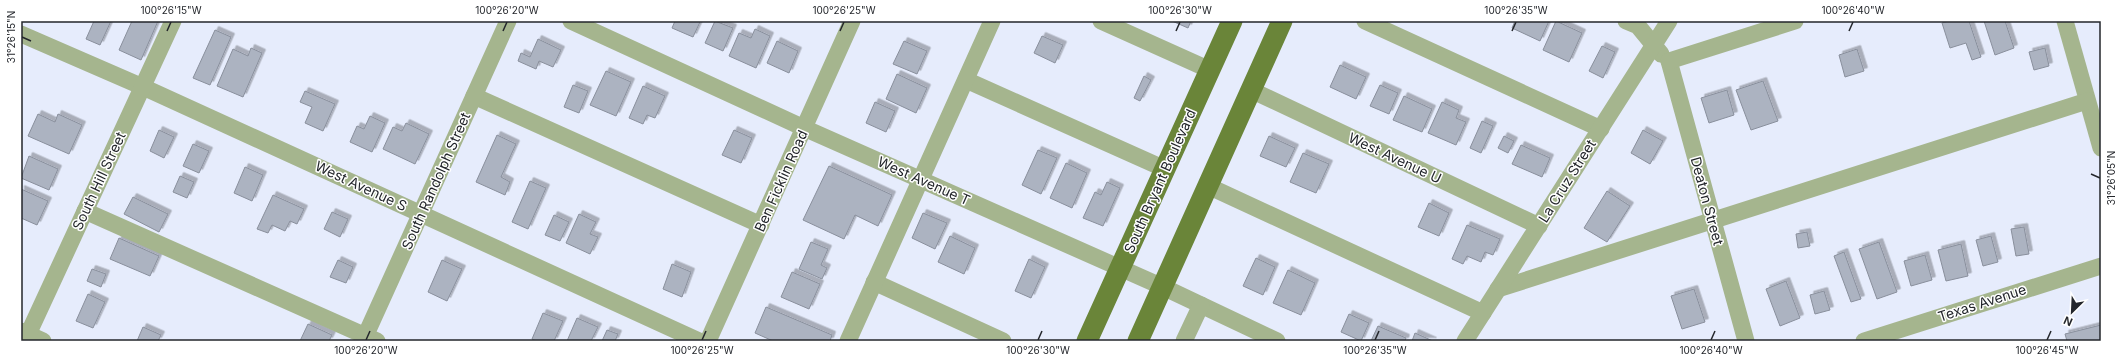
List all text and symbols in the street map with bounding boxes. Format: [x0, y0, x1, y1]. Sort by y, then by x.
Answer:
text: 100°26'15"W [140, 4, 202, 16]
text: 100°26'20"W [475, 4, 539, 16]
text: 100°26'25"W [812, 4, 876, 16]
text: 100°26'30"W [1148, 4, 1212, 16]
text: 100°26'35"W [1484, 4, 1548, 16]
text: 100°26'40"W [1821, 4, 1885, 16]
text: 31°26'15"N [5, 11, 17, 63]
street label: South Bryant Boulevard [1120, 106, 1199, 255]
street label: South Randolph Street [398, 109, 474, 252]
street label: Ben Ficklin Road [750, 127, 811, 234]
street label: South Hill Street [68, 129, 129, 233]
street label: West Avenue U [1346, 129, 1444, 187]
street label: La Cruz Street [1534, 136, 1599, 225]
text: 31°26'05"N [2105, 151, 2117, 205]
street label: West Avenue T [875, 153, 973, 209]
street label: Deaton Street [1688, 155, 1728, 247]
street label: West Avenue S [313, 157, 410, 214]
street label: Texas Avenue [1936, 280, 2028, 325]
north arrow [2052, 292, 2092, 332]
text: N [2061, 313, 2075, 329]
text: 100°26'20"W [334, 344, 398, 356]
text: 100°26'25"W [670, 344, 734, 356]
text: 100°26'30"W [1006, 344, 1070, 356]
text: 100°26'35"W [1343, 344, 1407, 356]
text: 100°26'40"W [1679, 344, 1743, 356]
text: 100°26'45"W [2016, 344, 2079, 356]

